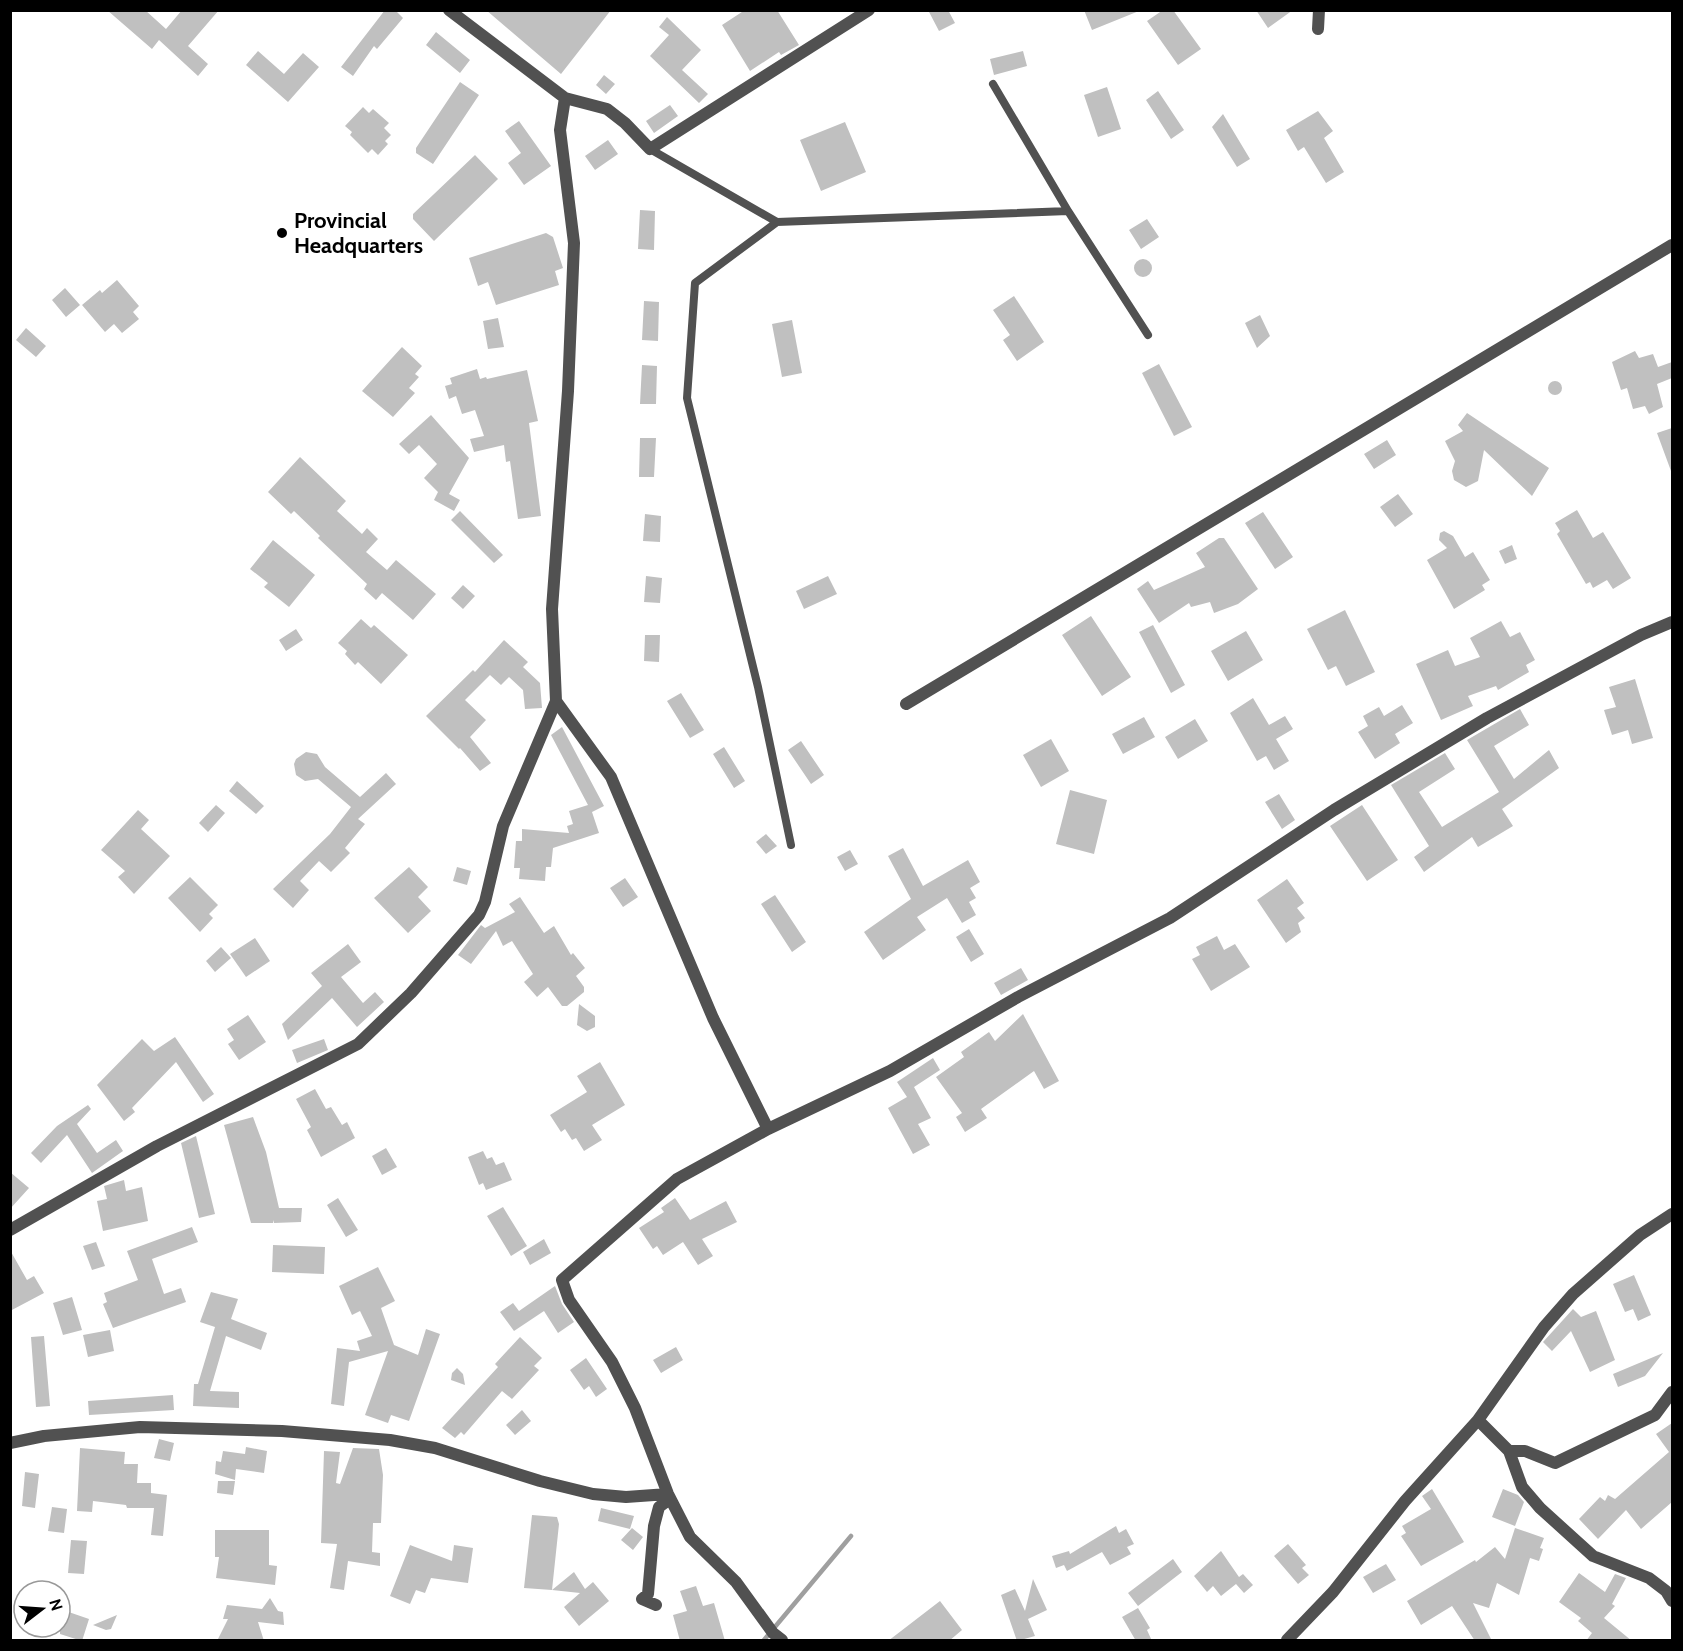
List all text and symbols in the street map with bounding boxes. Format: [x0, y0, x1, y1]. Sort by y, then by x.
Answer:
place label: Provincial Headquarters [294, 207, 423, 259]
marker: Provincial Headquarters [275, 226, 289, 240]
north arrow [12, 1579, 72, 1639]
text: N [45, 1597, 67, 1613]

